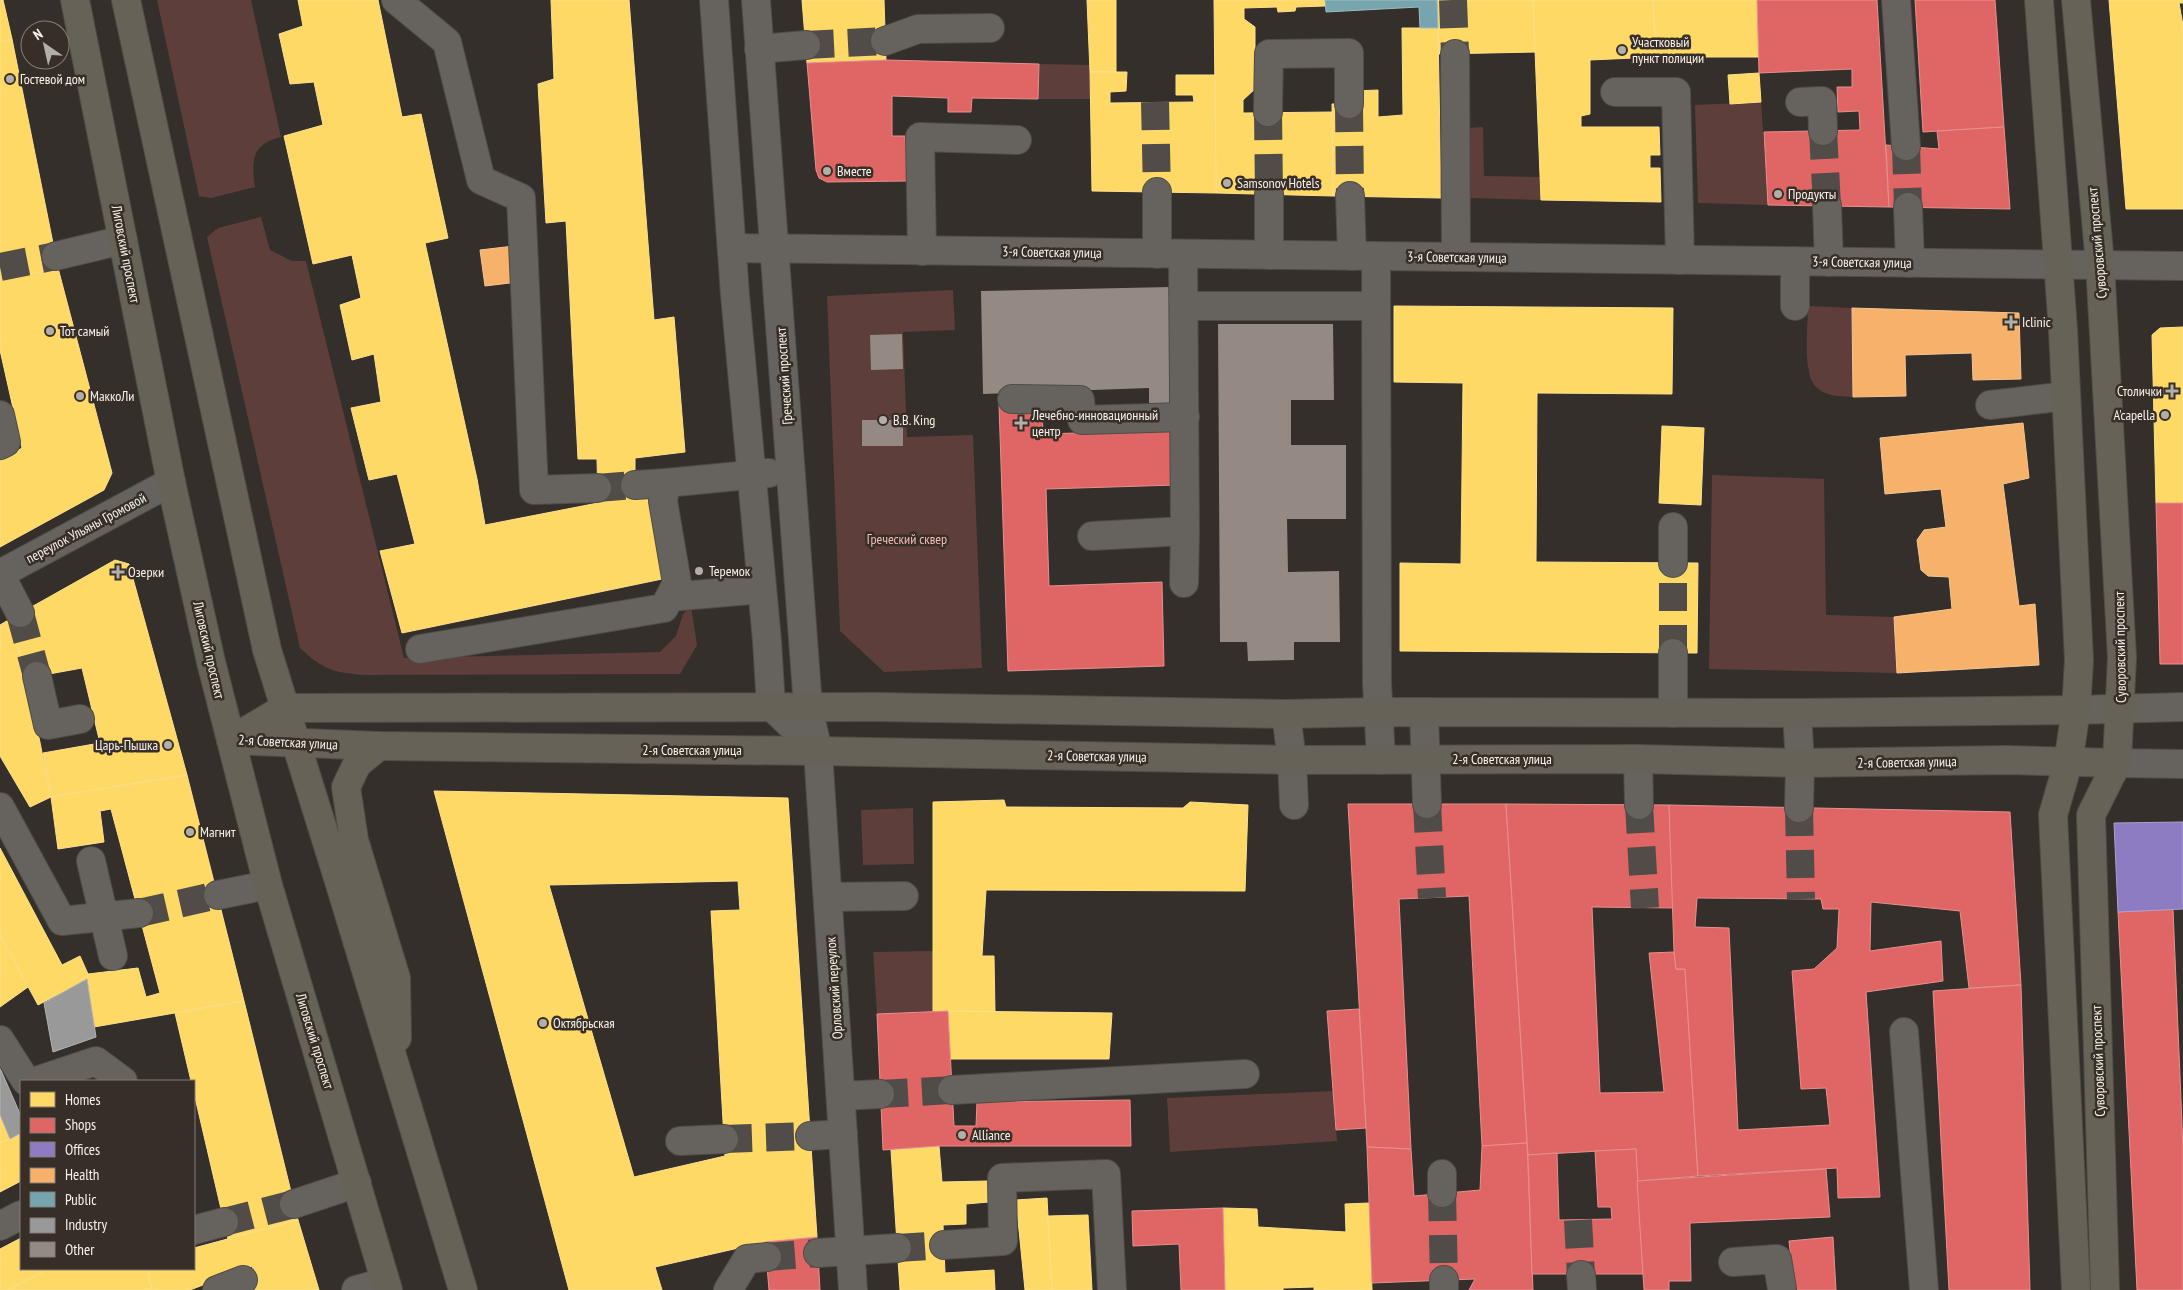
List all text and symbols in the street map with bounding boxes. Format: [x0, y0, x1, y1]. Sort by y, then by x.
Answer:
north arrow [20, 20, 70, 70]
text: N [30, 25, 46, 44]
place label: Участковый пункт полиции [1632, 33, 1704, 67]
marker: Участковый пункт полиции [1616, 44, 1628, 56]
place label: Гостевой дом [20, 70, 85, 88]
marker: Гостевой дом [4, 73, 16, 85]
place label: Вместе [837, 162, 872, 180]
marker: Вместе [821, 165, 833, 177]
place label: Samsonov Hotels [1237, 174, 1320, 192]
marker: Samsonov Hotels [1221, 177, 1233, 189]
place label: Продукты [1788, 185, 1836, 203]
street label: Суворовский проспект [2083, 186, 2111, 299]
marker: Продукты [1772, 188, 1784, 200]
street label: Лиговский проспект [107, 203, 144, 305]
street label: 3-я Советская улица [1002, 242, 1102, 262]
street label: 3-я Советская улица [1407, 247, 1507, 267]
street label: 3-я Советская улица [1812, 252, 1912, 272]
place label: Iclinic [2022, 313, 2051, 331]
marker: Iclinic [2004, 315, 2018, 329]
place label: Тот самый [60, 322, 109, 340]
marker: Тот самый [44, 325, 56, 337]
street label: Греческий проспект [772, 326, 796, 425]
place label: Столички [2117, 382, 2162, 400]
marker: Столички [2166, 385, 2178, 397]
place label: МаккоЛи [90, 387, 134, 405]
marker: МаккоЛи [74, 390, 86, 402]
place label: Лечебно-инновационный центр [1031, 406, 1158, 440]
place label: A'capella [2113, 406, 2155, 424]
marker: A'capella [2159, 409, 2171, 421]
place label: B.B. King [893, 411, 935, 429]
marker: B.B. King [877, 414, 889, 426]
marker: Лечебно-инновационный центр [1014, 416, 1028, 430]
street label: переулок Ульяны Громовой [23, 489, 149, 567]
park label: Греческий сквер [867, 530, 947, 548]
place label: Теремок [709, 562, 751, 580]
place label: Озерки [128, 563, 164, 581]
marker: Теремок [693, 565, 705, 577]
marker: Озерки [112, 566, 124, 578]
street label: Суворовский проспект [2110, 591, 2130, 703]
street label: Лиговский проспект [189, 599, 229, 701]
street label: 2-я Советская улица [238, 730, 338, 754]
place label: Царь-Пышка [95, 736, 158, 754]
marker: Царь-Пышка [162, 739, 174, 751]
street label: 2-я Советская улица [642, 741, 742, 759]
street label: 2-я Советская улица [1047, 746, 1147, 766]
street label: 2-я Советская улица [1452, 750, 1552, 768]
street label: 2-я Советская улица [1857, 752, 1957, 772]
place label: Магнит [200, 823, 236, 841]
marker: Магнит [184, 826, 196, 838]
street label: Орловский переулок [821, 936, 847, 1040]
street label: Лиговский проспект [292, 990, 338, 1092]
street label: Суворовский проспект [2087, 1004, 2109, 1117]
place label: Октябрьская [553, 1014, 615, 1032]
marker: Октябрьская [537, 1017, 549, 1029]
legend [20, 1080, 195, 1270]
text: Homes [65, 1090, 101, 1109]
text: Shops [65, 1115, 96, 1134]
place label: Alliance [972, 1126, 1011, 1144]
marker: Alliance [956, 1129, 968, 1141]
text: Offices [65, 1140, 100, 1159]
text: Health [65, 1165, 99, 1184]
text: Public [65, 1190, 97, 1209]
text: Industry [65, 1215, 107, 1234]
text: Other [65, 1240, 95, 1259]

